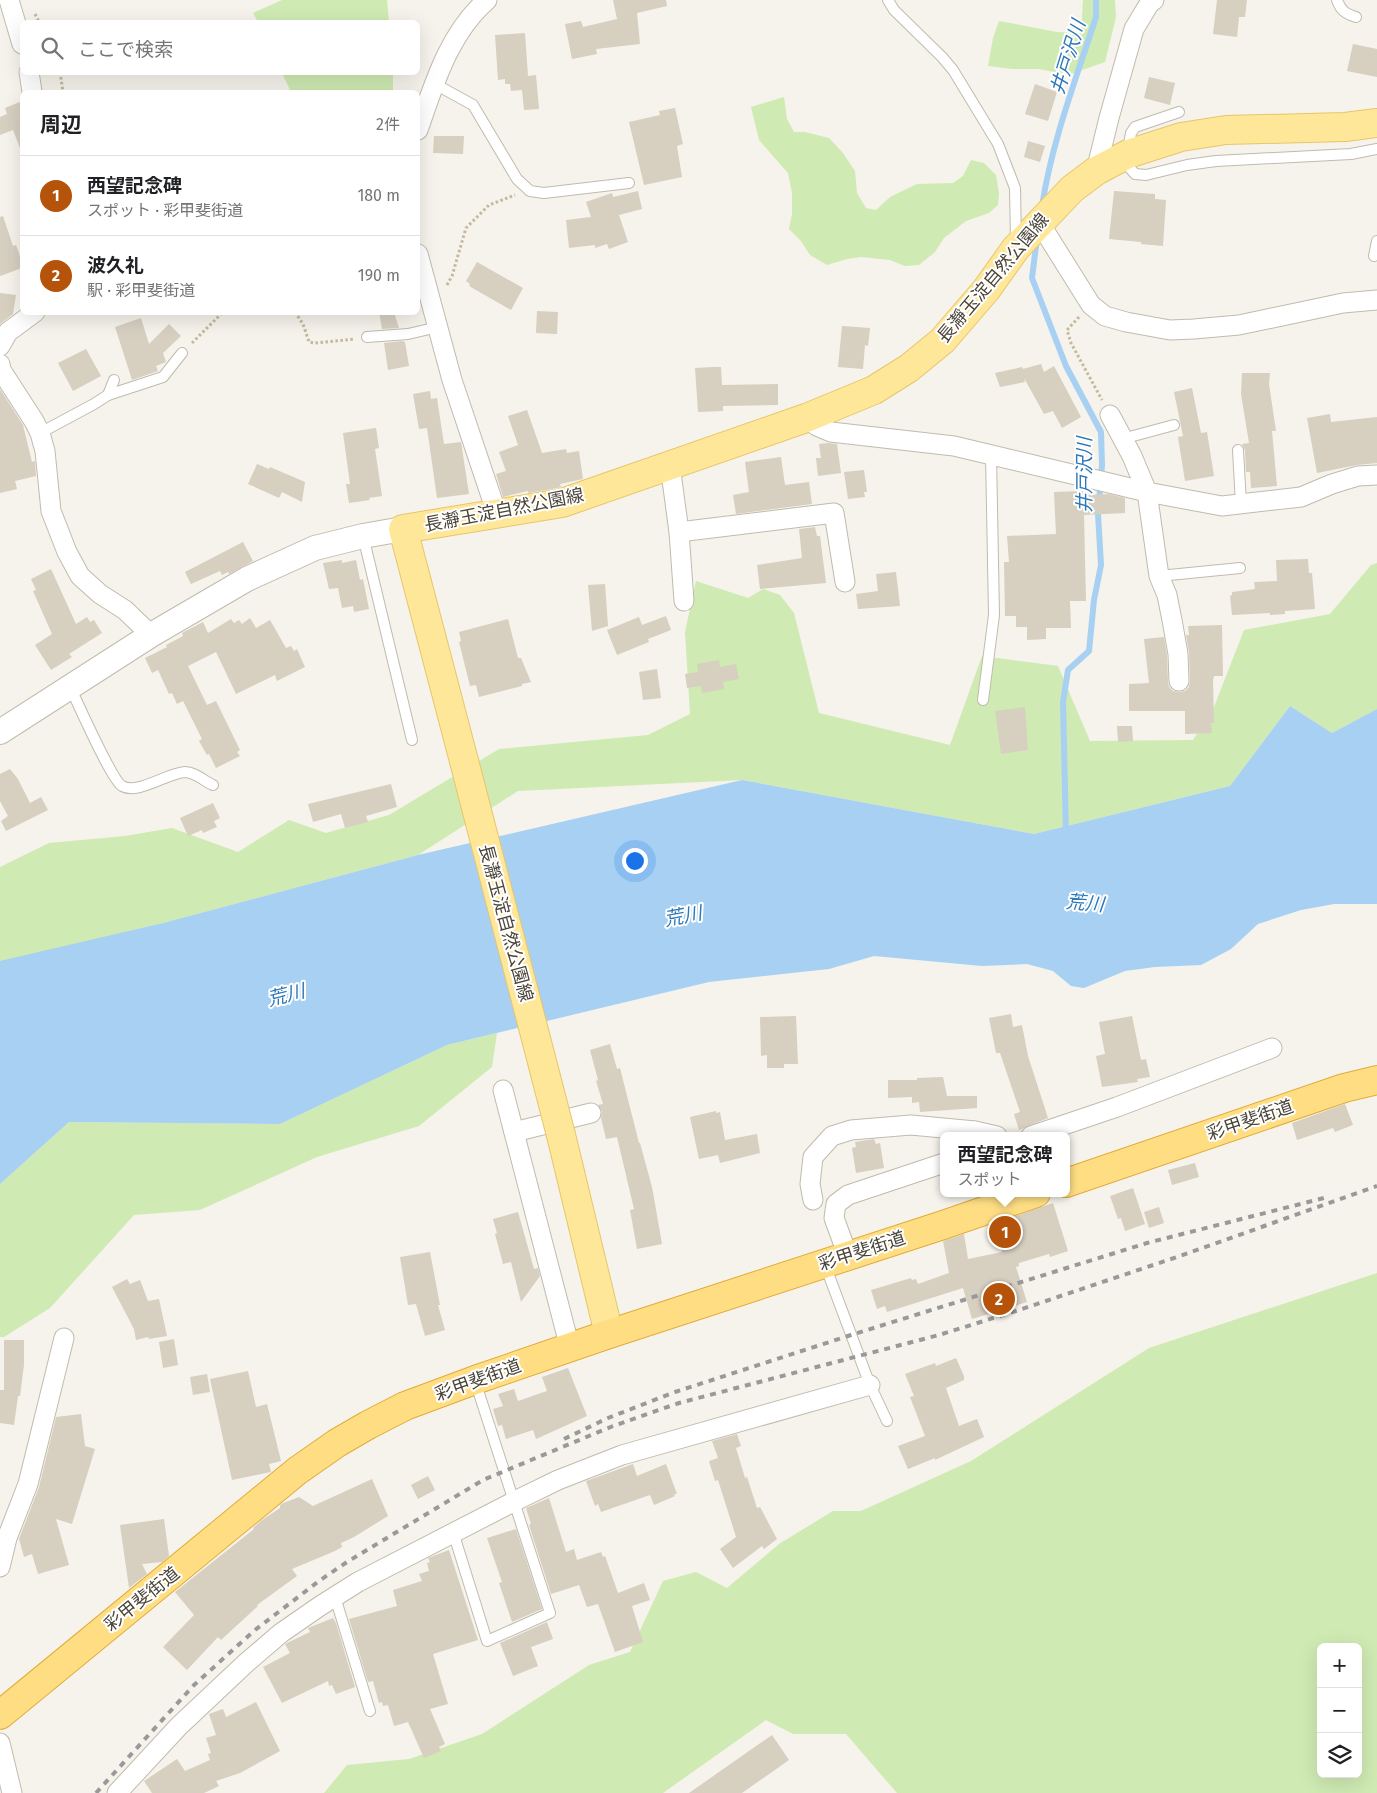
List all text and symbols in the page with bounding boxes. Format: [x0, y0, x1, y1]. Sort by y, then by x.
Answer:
water label: 井戸沢川 [1046, 15, 1091, 97]
search box [20, 20, 420, 75]
icon: search [38, 34, 66, 62]
text: ここで検索 [78, 38, 173, 61]
text: 周辺 [40, 112, 82, 138]
text: 2件 [376, 115, 400, 134]
text: 西望記念碑 [87, 174, 182, 197]
text: 1 [52, 186, 60, 205]
text: 180 m [357, 186, 400, 205]
text: スポット · 彩甲斐街道 [87, 201, 243, 220]
street label: 長瀞玉淀自然公園線 [933, 209, 1053, 347]
text: 波久礼 [87, 254, 144, 277]
text: 2 [52, 266, 60, 285]
text: 190 m [358, 266, 400, 285]
text: 駅 · 彩甲斐街道 [87, 281, 195, 300]
water label: 井戸沢川 [1073, 435, 1096, 513]
street label: 長瀞玉淀自然公園線 [422, 484, 586, 536]
street label: 長瀞玉淀自然公園線 [474, 842, 538, 1004]
your location [622, 848, 648, 874]
water label: 荒川 [1065, 890, 1107, 916]
water label: 荒川 [662, 901, 706, 931]
water label: 荒川 [265, 979, 309, 1011]
street label: 彩甲斐街道 [1204, 1095, 1296, 1145]
popup [940, 1132, 1070, 1197]
text: 西望記念碑 [957, 1143, 1053, 1166]
text: スポット [957, 1170, 1022, 1189]
pin: 1 [989, 1213, 1021, 1251]
street label: 彩甲斐街道 [816, 1227, 908, 1275]
pin: 2 [983, 1280, 1015, 1318]
street label: 彩甲斐街道 [432, 1354, 524, 1406]
street label: 彩甲斐街道 [100, 1562, 184, 1636]
map controls [1317, 1643, 1362, 1778]
button: + [1317, 1643, 1362, 1688]
button: − [1317, 1688, 1362, 1733]
button: layers [1317, 1733, 1362, 1778]

